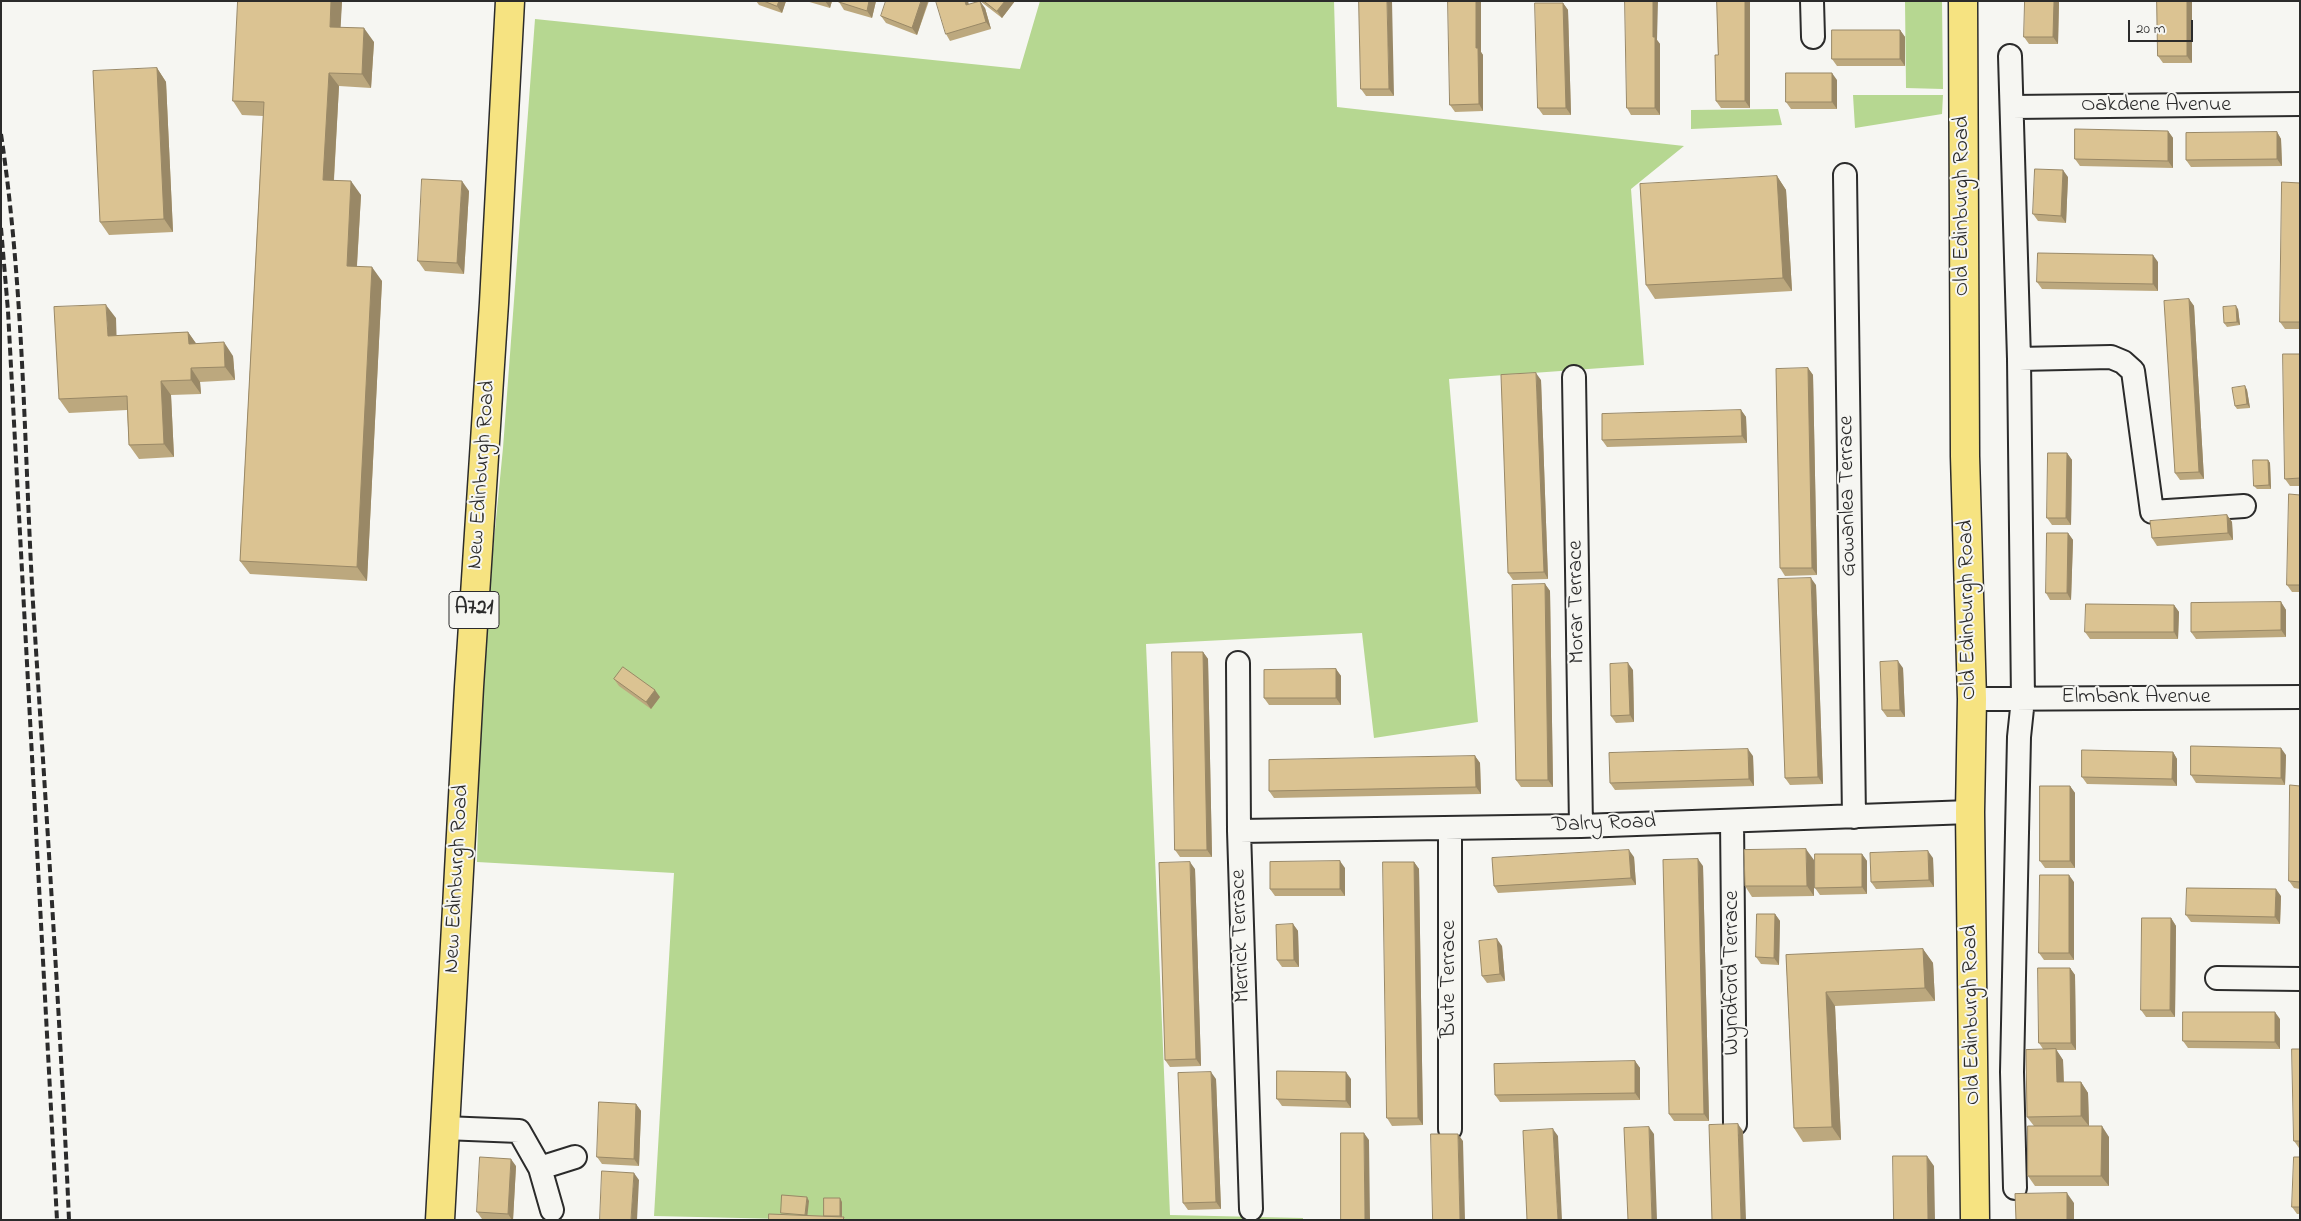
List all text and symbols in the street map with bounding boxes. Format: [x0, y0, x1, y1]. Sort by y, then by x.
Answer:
scale bar [2131, 10, 2196, 42]
text: 20 m [2136, 18, 2165, 40]
street label: Oakdene Avenue [2081, 93, 2231, 119]
street label: Old Edinburgh Road [1950, 116, 1976, 296]
street label: New Edinburgh Road [463, 380, 503, 570]
street label: Gowanlea Terrace [1834, 415, 1864, 577]
street label: Old Edinburgh Road [1954, 520, 1984, 700]
street label: Morar Terrace [1564, 540, 1592, 664]
road number: A721 [449, 592, 499, 628]
street label: Elmbank Avenue [2061, 685, 2211, 711]
street label: New Edinburgh Road [440, 784, 476, 974]
street label: Dalry Road [1552, 810, 1656, 840]
street label: Merrick Terrace [1226, 869, 1258, 1003]
street label: Wyndford Terrace [1720, 890, 1746, 1056]
street label: Bute Terrace [1437, 920, 1463, 1038]
street label: Old Edinburgh Road [1958, 925, 1988, 1105]

